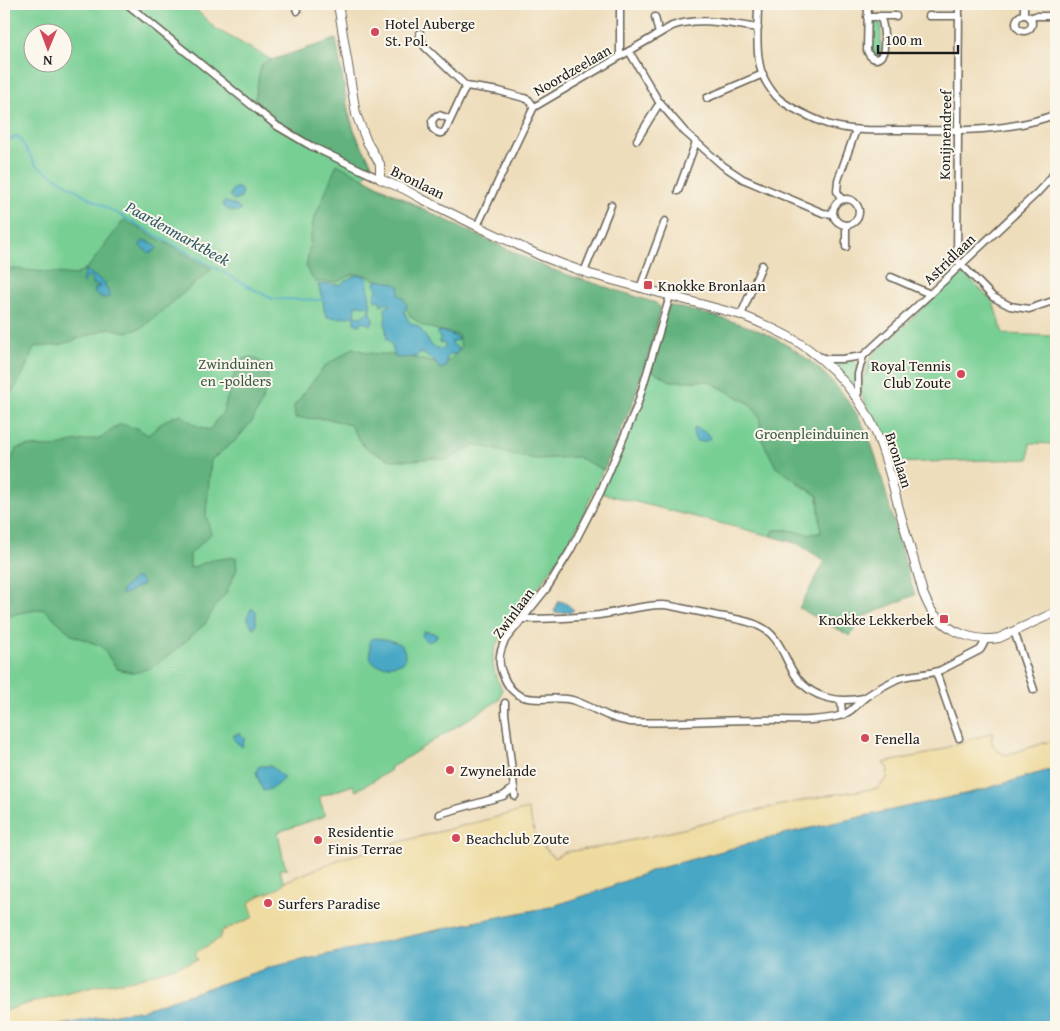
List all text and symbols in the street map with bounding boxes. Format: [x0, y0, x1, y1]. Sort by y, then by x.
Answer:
place label: Hotel Auberge St. Pol. [385, 13, 475, 51]
north arrow [22, 22, 72, 72]
scale bar [878, 22, 958, 54]
marker: Hotel Auberge St. Pol. [369, 26, 381, 38]
text: 100 m [885, 29, 923, 50]
street label: Noordzeelaan [529, 39, 615, 101]
text: N [42, 51, 53, 71]
street label: Konijnendreef [934, 88, 956, 180]
street label: Bronlaan [388, 160, 449, 204]
water label: Paardenmarktbeek [121, 194, 235, 272]
street label: Astridlaan [918, 228, 980, 289]
place label: Knokke Bronlaan [658, 275, 766, 296]
marker: Knokke Bronlaan [642, 279, 654, 291]
park label: Zwinduinen en -polders [198, 353, 274, 391]
place label: Royal Tennis Club Zoute [871, 355, 951, 393]
marker: Royal Tennis Club Zoute [955, 368, 967, 380]
park label: Groenpleinduinen [755, 423, 870, 444]
street label: Bronlaan [880, 429, 918, 491]
street label: Zwinlaan [487, 583, 539, 643]
place label: Knokke Lekkerbek [819, 609, 934, 630]
marker: Knokke Lekkerbek [938, 613, 950, 625]
place label: Fenella [875, 728, 920, 749]
marker: Fenella [859, 732, 871, 744]
place label: Zwynelande [460, 760, 536, 781]
marker: Zwynelande [444, 764, 456, 776]
place label: Residentie Finis Terrae [328, 821, 403, 859]
place label: Beachclub Zoute [466, 828, 569, 849]
marker: Beachclub Zoute [450, 832, 462, 844]
marker: Residentie Finis Terrae [312, 834, 324, 846]
place label: Surfers Paradise [278, 893, 380, 914]
marker: Surfers Paradise [262, 897, 274, 909]

